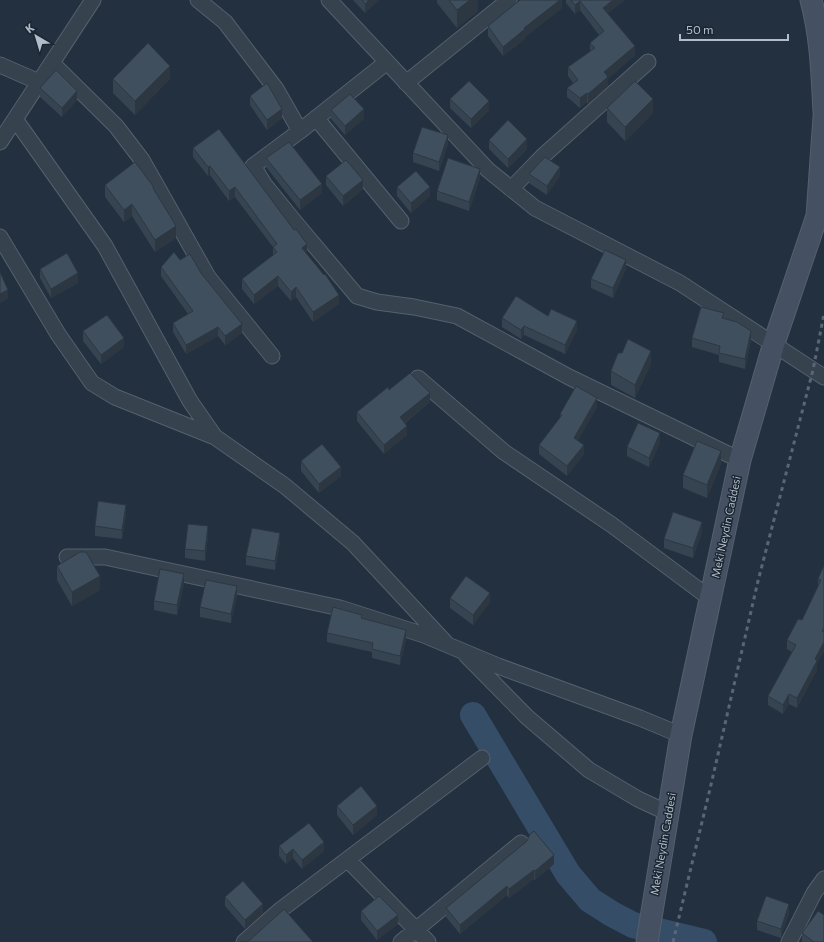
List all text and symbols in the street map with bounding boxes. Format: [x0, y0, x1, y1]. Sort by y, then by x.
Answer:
north arrow [16, 16, 56, 56]
scale bar [680, 16, 788, 42]
text: K [23, 20, 37, 35]
text: 50 m [686, 22, 714, 36]
street label: Meki Neydin Caddesi [708, 475, 743, 579]
street label: Meki Neydin Caddesi [647, 791, 678, 896]

